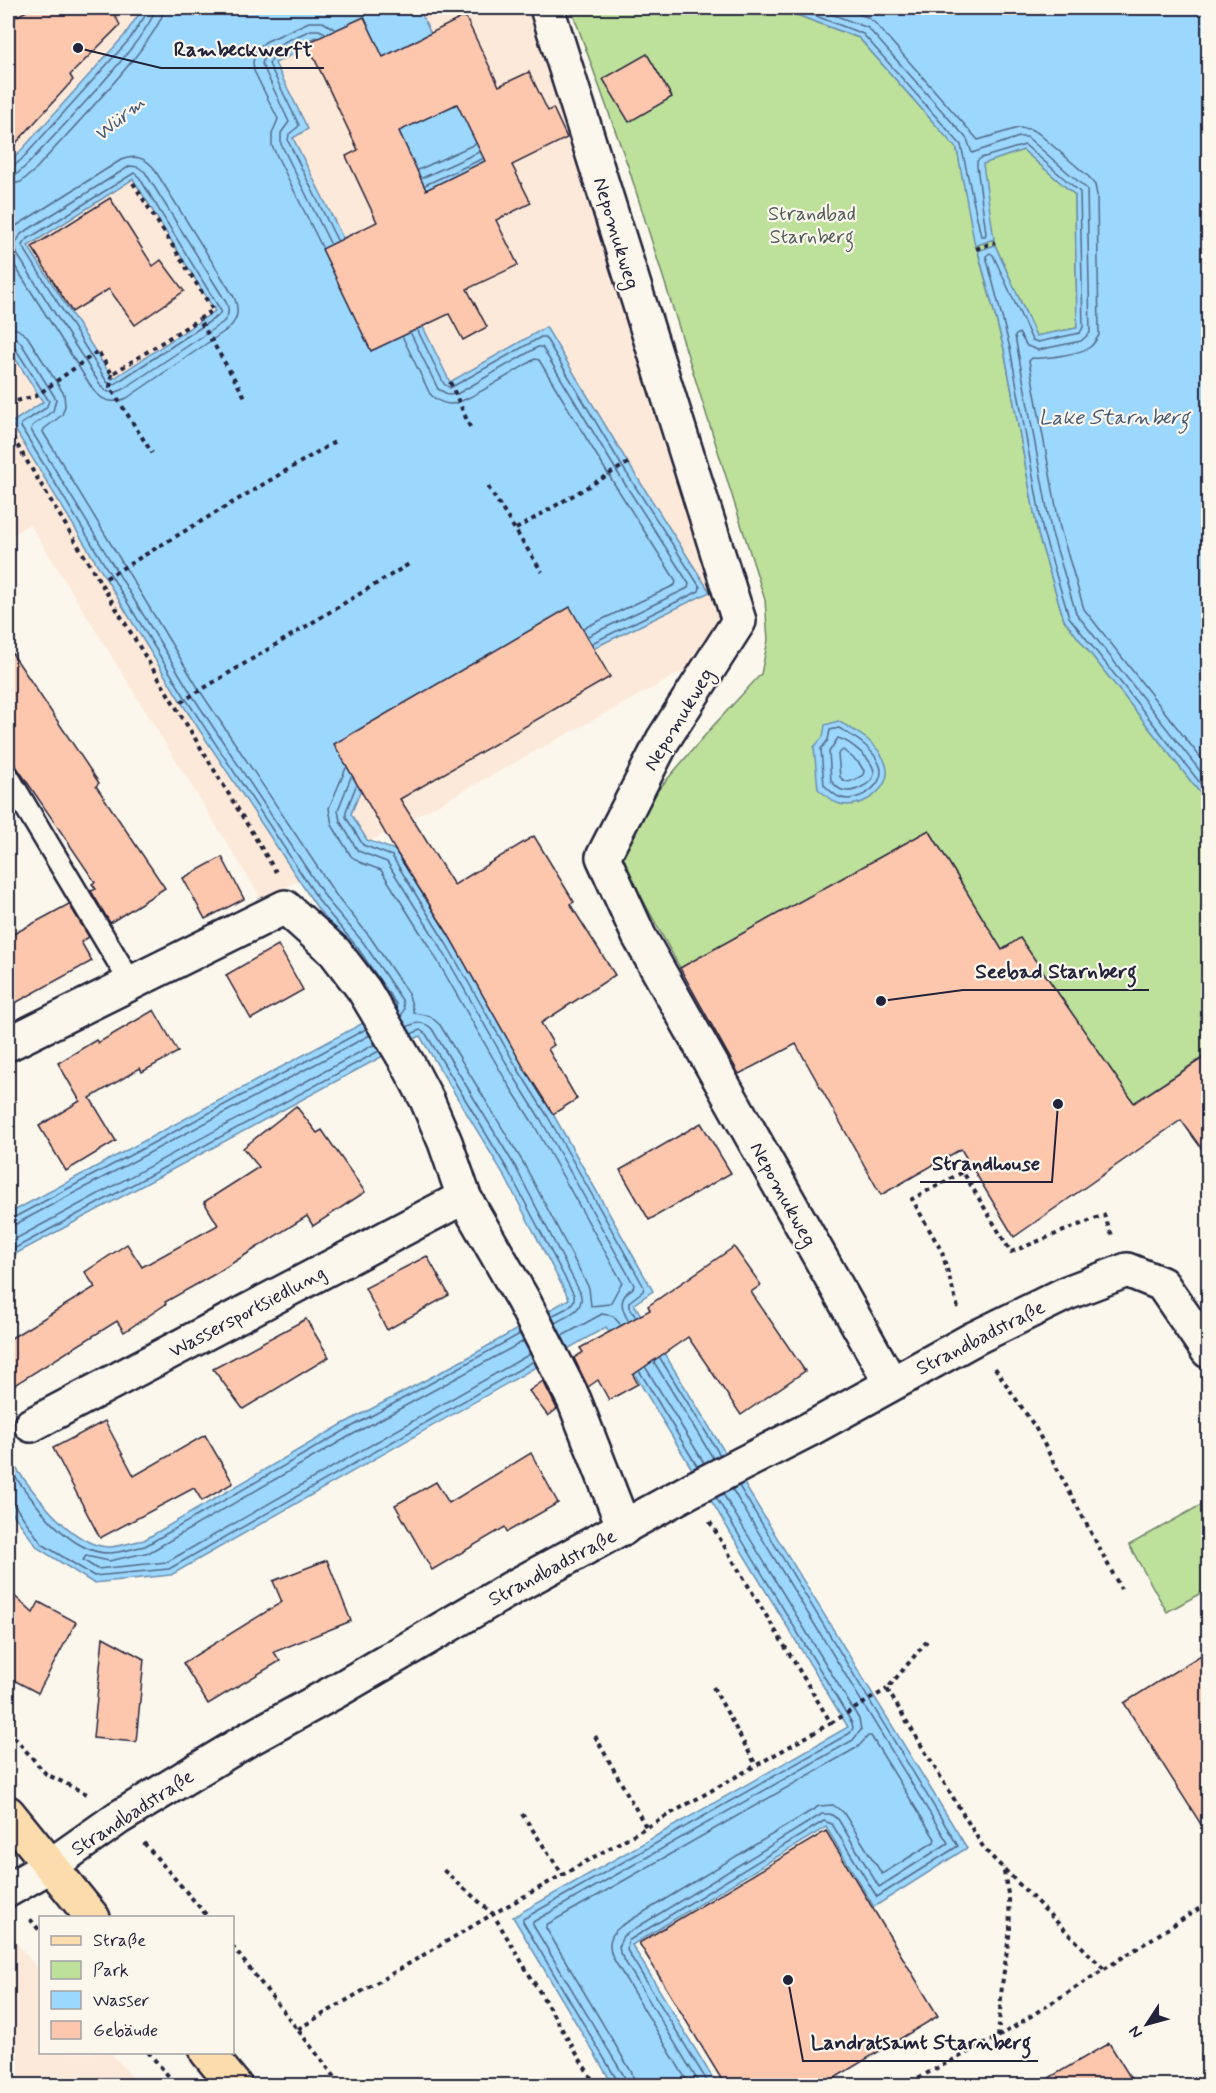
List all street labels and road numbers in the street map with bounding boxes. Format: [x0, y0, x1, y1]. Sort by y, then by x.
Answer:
street label: Nepomukweg [585, 174, 645, 293]
street label: Nepomukweg [638, 663, 721, 777]
street label: Nepomukweg [742, 1138, 823, 1252]
street label: Wassersportsiedlung [165, 1260, 331, 1365]
street label: Strandbadstraße [912, 1294, 1050, 1382]
street label: Strandbadstraße [484, 1523, 622, 1613]
street label: Strandbadstraße [66, 1763, 200, 1863]

